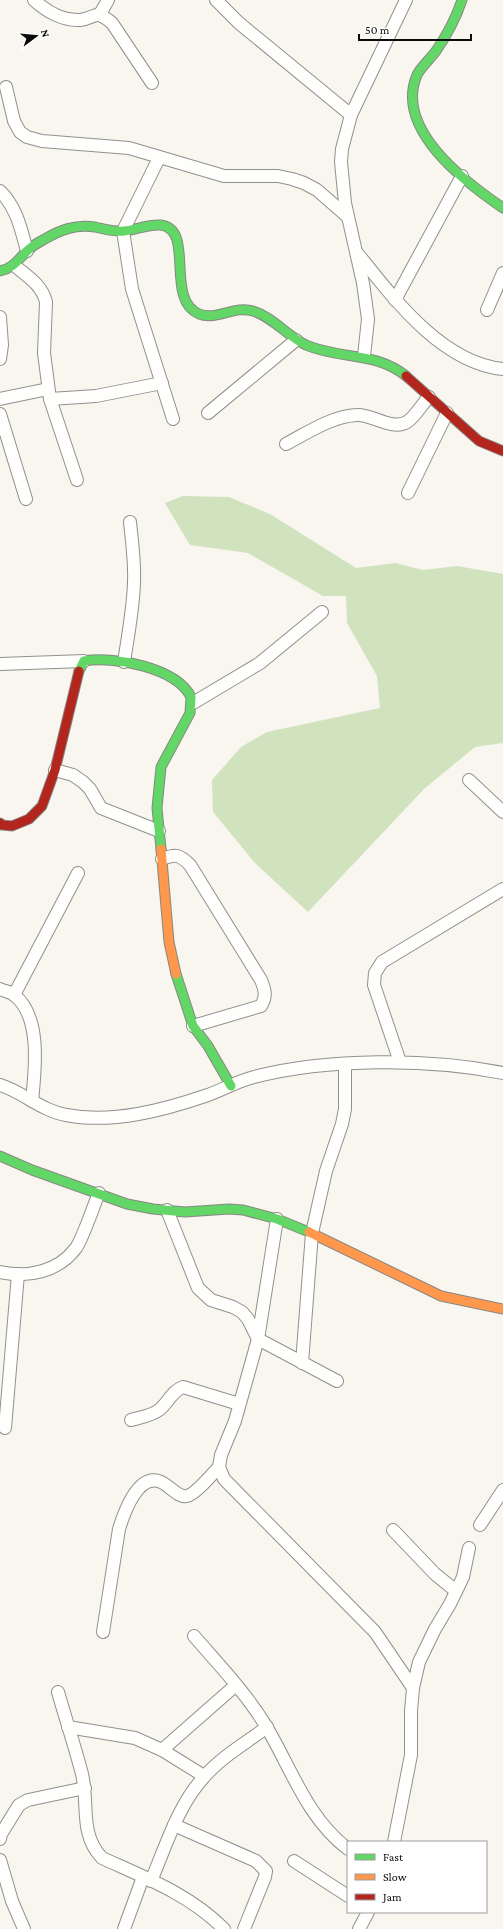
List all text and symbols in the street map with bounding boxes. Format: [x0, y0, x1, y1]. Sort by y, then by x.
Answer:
north arrow [16, 16, 56, 56]
scale bar [359, 16, 471, 42]
text: 50 m [365, 23, 390, 37]
text: N [39, 28, 53, 39]
legend [347, 1841, 487, 1913]
text: Fast [383, 1850, 404, 1864]
text: Slow [383, 1870, 407, 1884]
text: Jam [382, 1890, 402, 1904]

